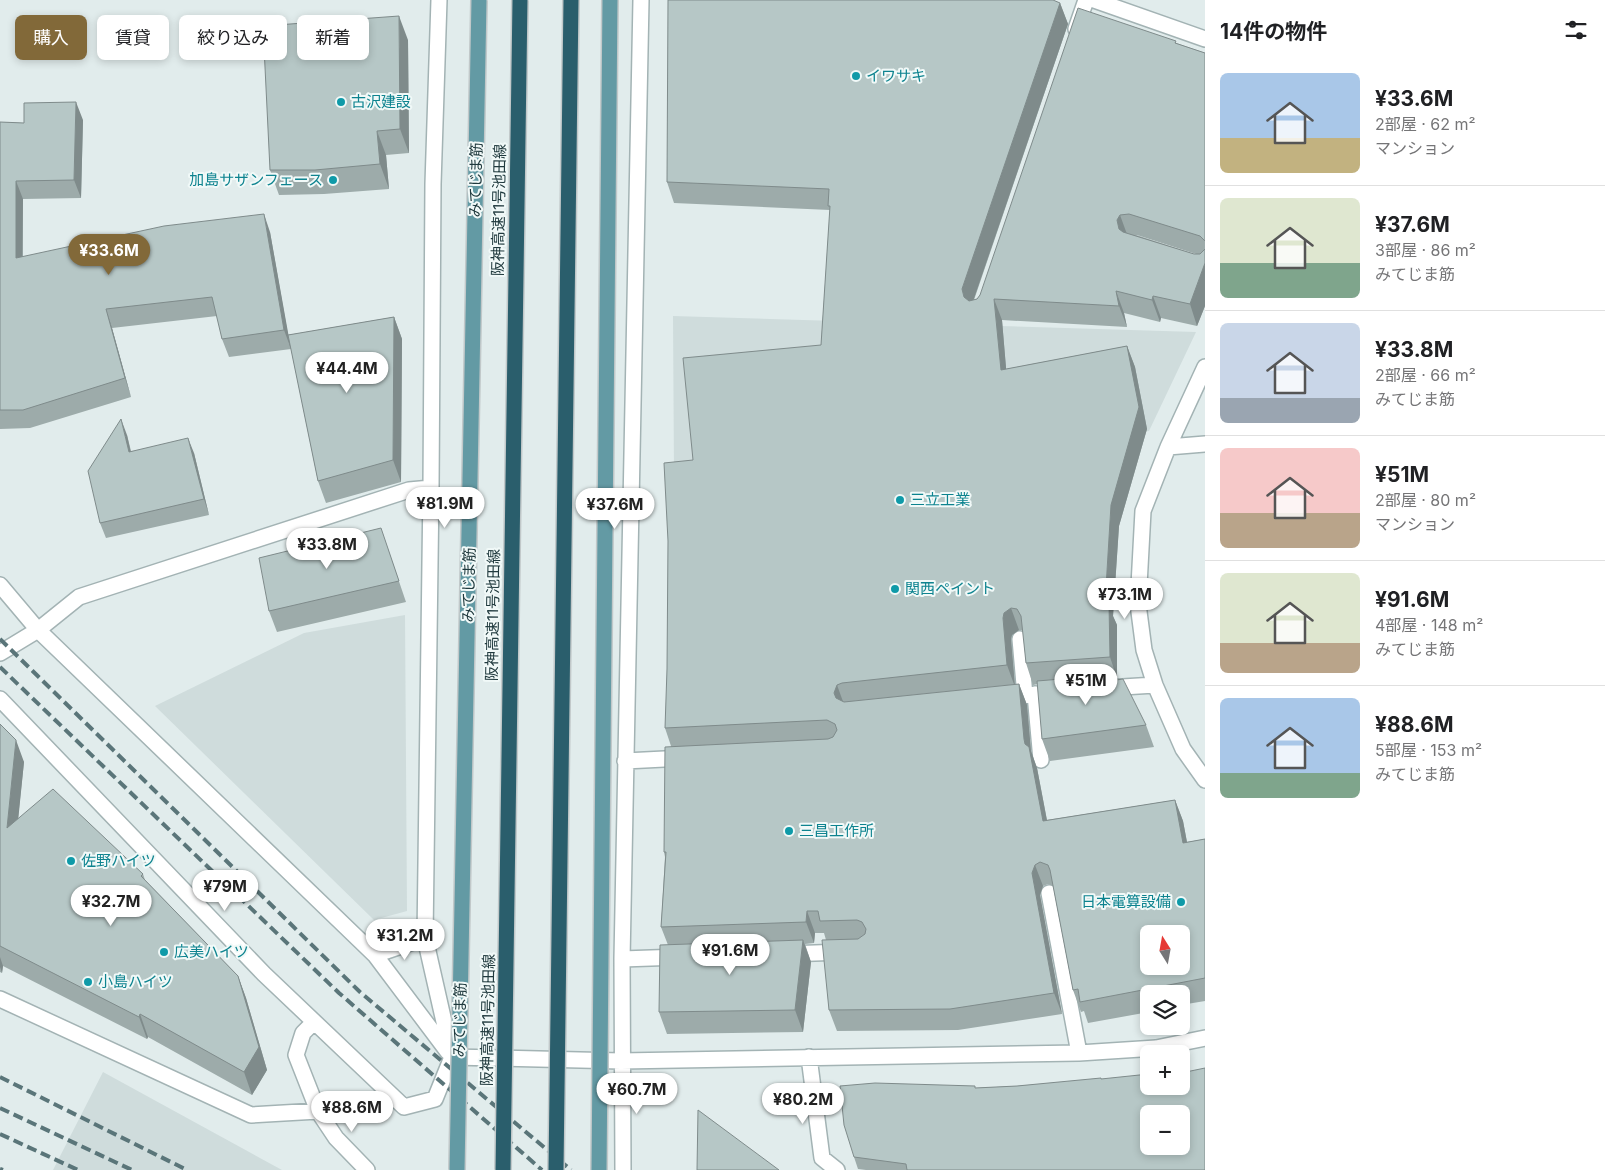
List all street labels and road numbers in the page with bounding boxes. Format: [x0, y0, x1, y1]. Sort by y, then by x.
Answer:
street label: みてじま筋 [465, 142, 486, 218]
street label: 阪神高速11号池田線 [488, 144, 509, 276]
street label: みてじま筋 [458, 547, 479, 623]
street label: 阪神高速11号池田線 [482, 549, 503, 681]
street label: 阪神高速11号池田線 [477, 954, 498, 1086]
street label: みてじま筋 [449, 982, 470, 1058]

